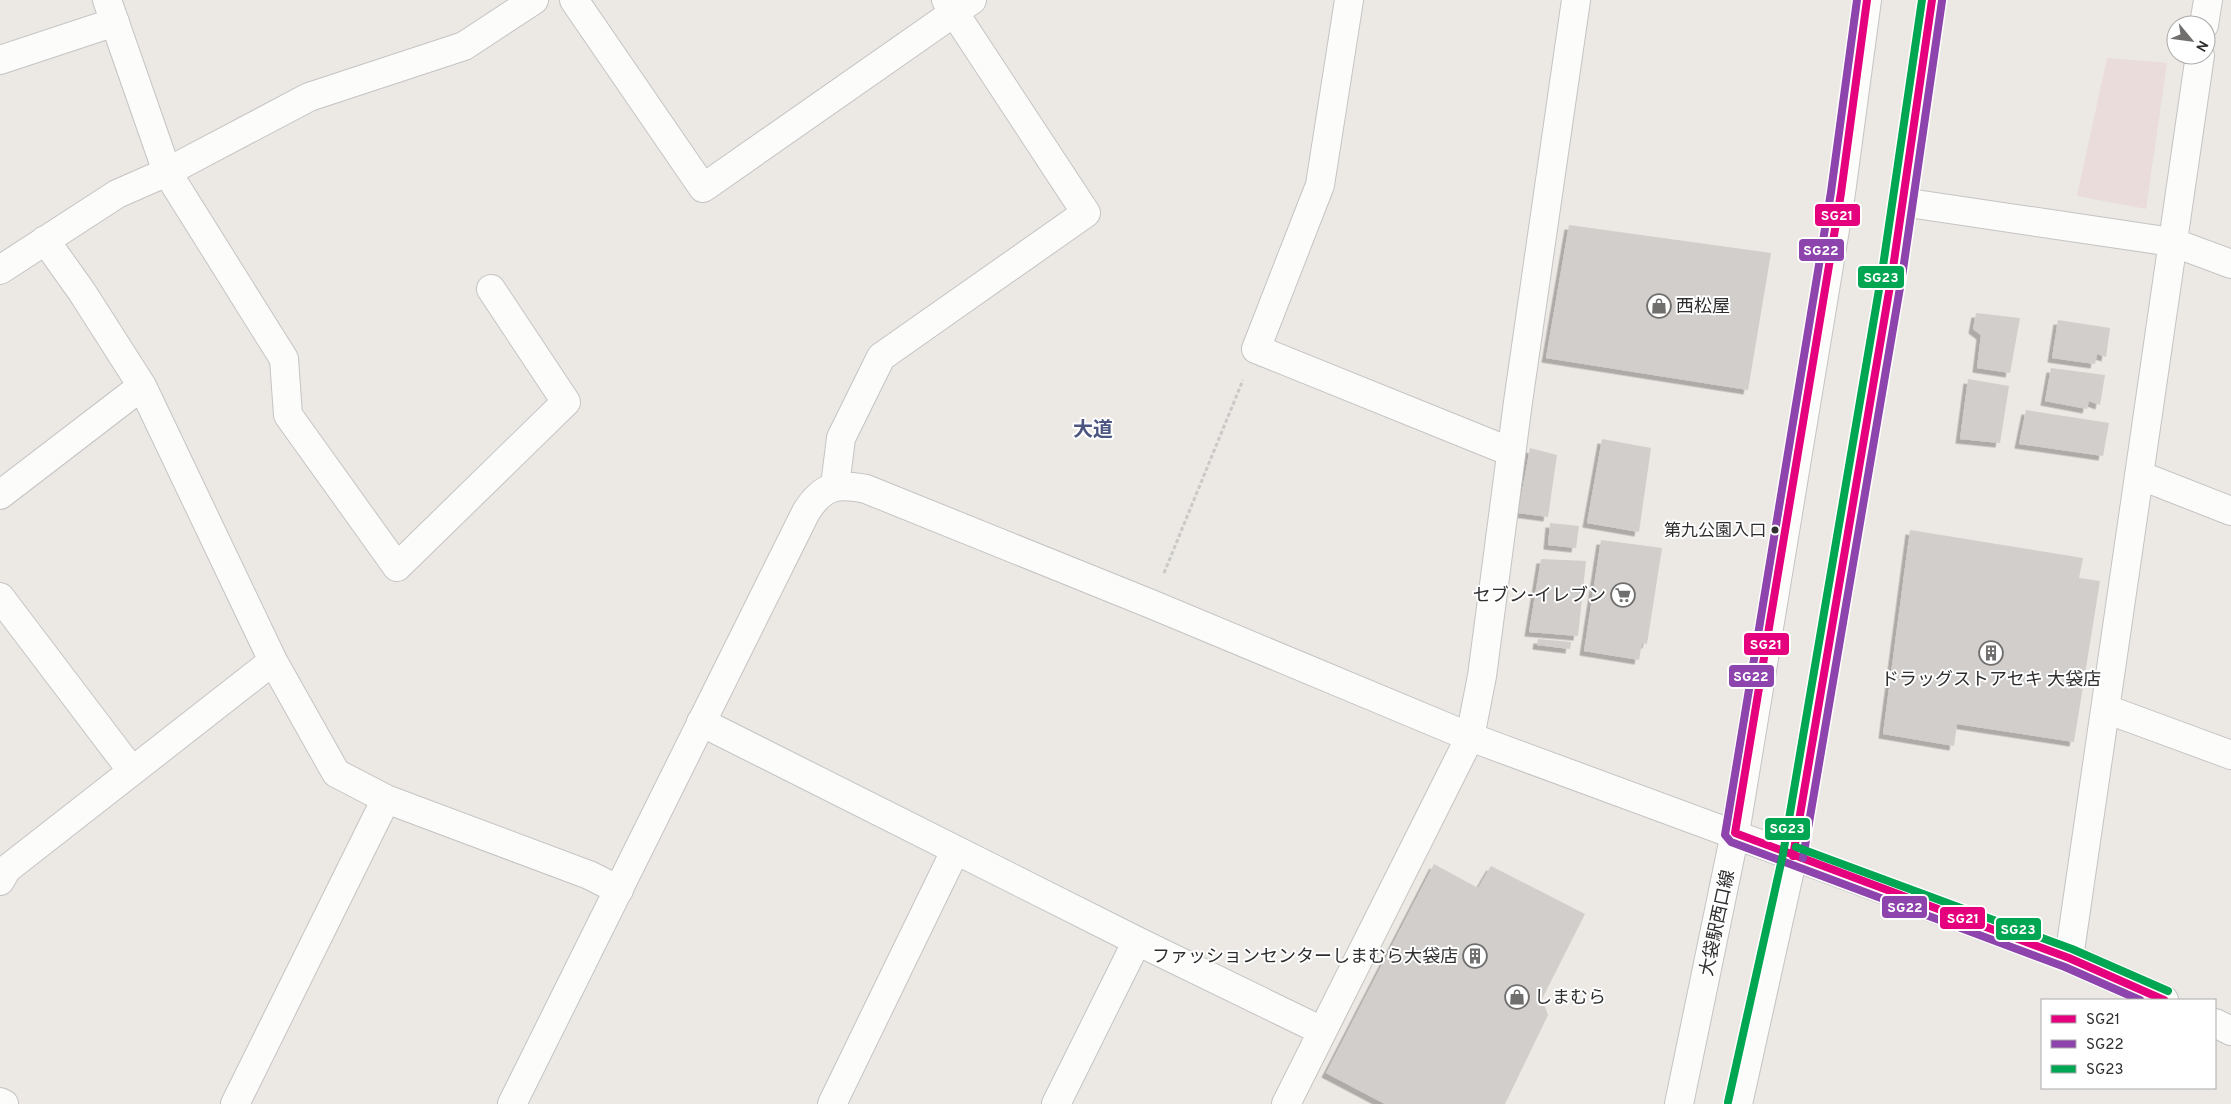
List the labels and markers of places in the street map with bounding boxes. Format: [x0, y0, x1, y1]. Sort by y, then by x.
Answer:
shop icon: 西松屋 [1646, 293, 1672, 319]
place label: 西松屋 [1676, 296, 1730, 319]
place label: 第九公園入口 [1664, 521, 1766, 543]
marker: 第九公園入口 [1770, 525, 1780, 535]
supermarket icon: セブン-イレブン [1610, 582, 1636, 608]
place label: セブン-イレブン [1473, 585, 1606, 608]
building icon: ドラッグストアセキ 大袋店 [1978, 640, 2004, 666]
place label: ドラッグストアセキ 大袋店 [1881, 669, 2101, 692]
building icon: ファッションセンターしまむら大袋店 [1462, 943, 1488, 969]
place label: ファッションセンターしまむら大袋店 [1152, 946, 1458, 969]
shop icon: しまむら [1504, 984, 1530, 1010]
place label: しまむら [1534, 987, 1606, 1010]

